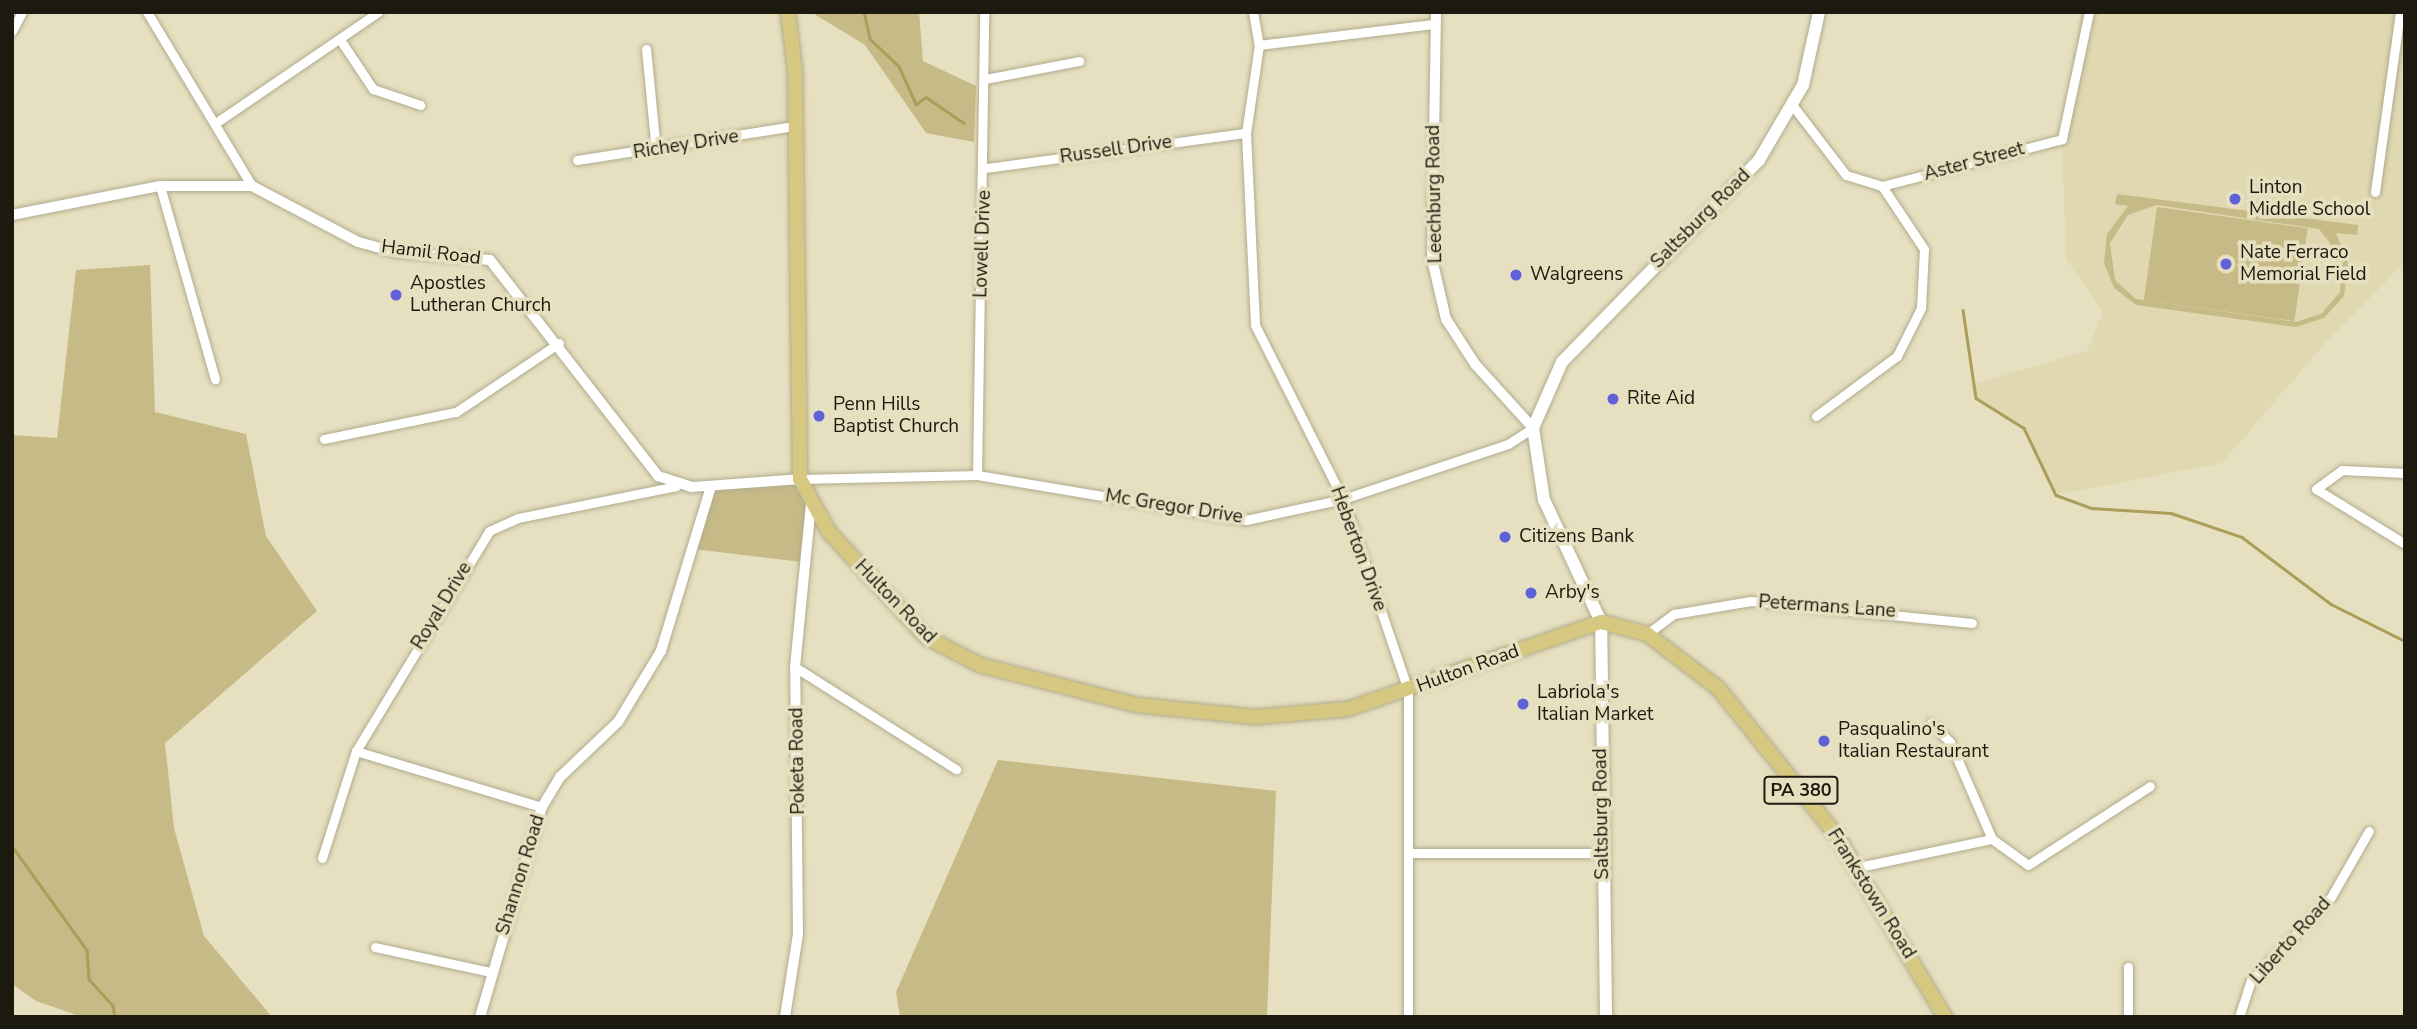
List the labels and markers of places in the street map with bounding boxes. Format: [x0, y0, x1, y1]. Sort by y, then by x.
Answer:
place label: Linton Middle School [2249, 177, 2370, 221]
marker: Linton Middle School [2227, 191, 2243, 207]
place label: Nate Ferraco Memorial Field [2240, 242, 2367, 286]
marker: Nate Ferraco Memorial Field [2218, 256, 2234, 272]
place label: Walgreens [1530, 264, 1623, 286]
marker: Walgreens [1508, 267, 1524, 283]
place label: Apostles Lutheran Church [410, 273, 551, 317]
marker: Apostles Lutheran Church [388, 287, 404, 303]
place label: Rite Aid [1627, 388, 1695, 410]
marker: Rite Aid [1605, 391, 1621, 407]
place label: Penn Hills Baptist Church [833, 394, 959, 438]
marker: Penn Hills Baptist Church [811, 408, 827, 424]
place label: Citizens Bank [1519, 526, 1634, 548]
marker: Citizens Bank [1497, 529, 1513, 545]
place label: Arby's [1545, 582, 1600, 604]
marker: Arby's [1523, 585, 1539, 601]
place label: Labriola's Italian Market [1537, 682, 1653, 726]
marker: Labriola's Italian Market [1515, 696, 1531, 712]
place label: Pasqualino's Italian Restaurant [1838, 719, 1989, 763]
marker: Pasqualino's Italian Restaurant [1816, 733, 1832, 749]

